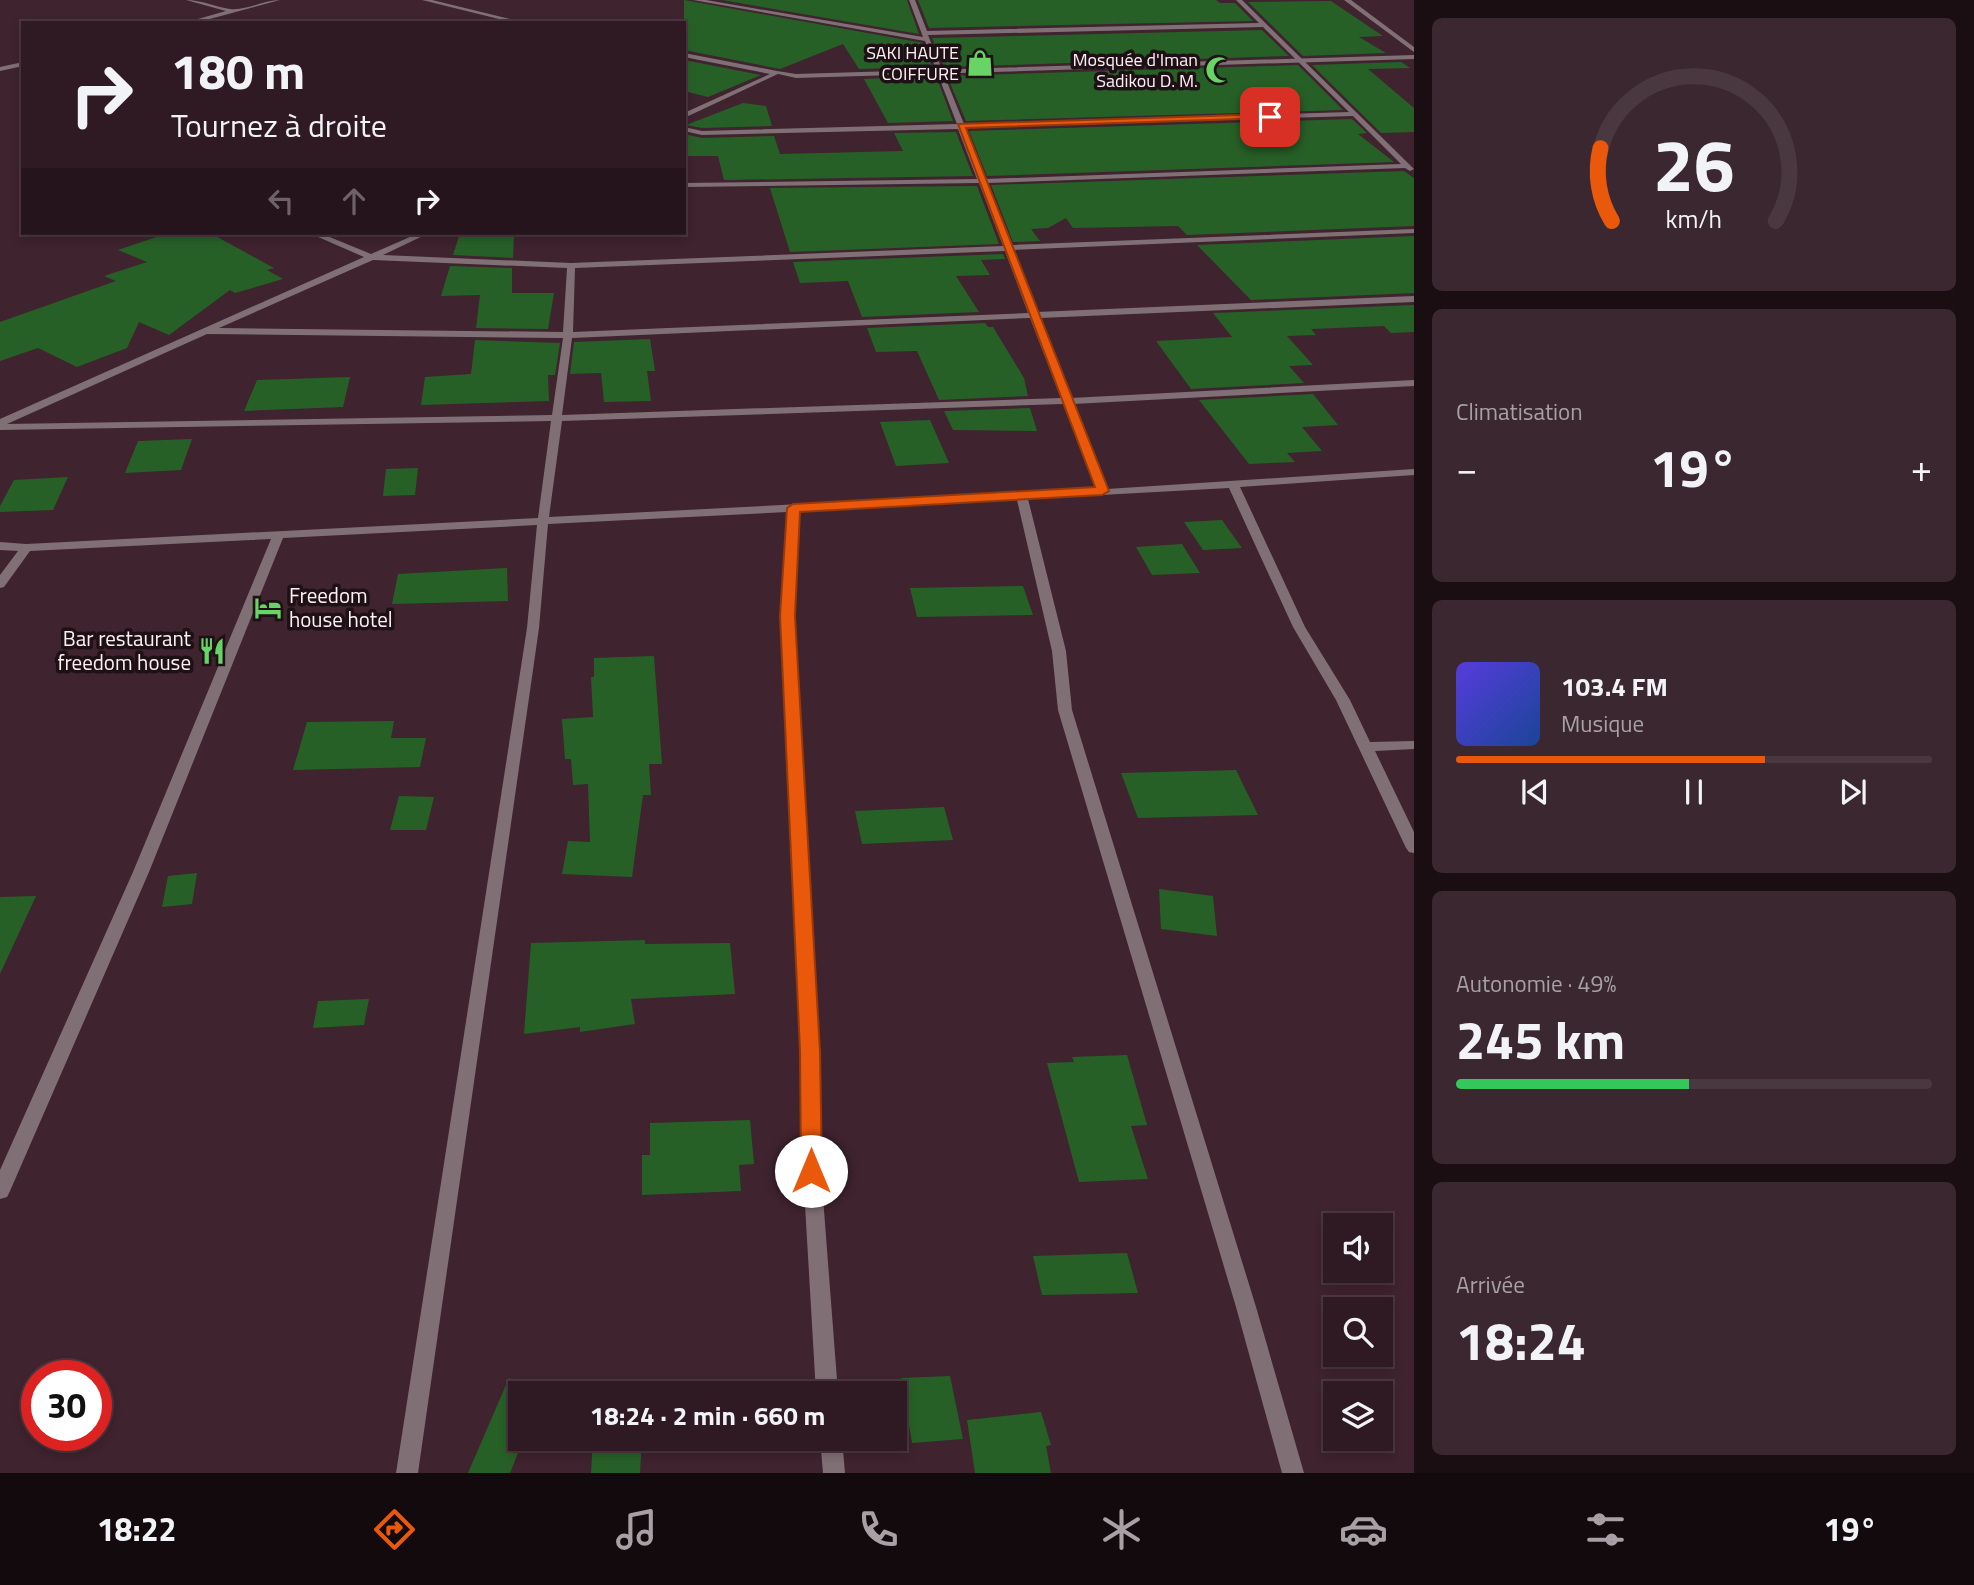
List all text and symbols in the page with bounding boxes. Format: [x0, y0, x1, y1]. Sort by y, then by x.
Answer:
text: 180 m [171, 33, 305, 108]
place label: SAKI HAUTE COIFFURE [866, 39, 959, 87]
place label: Mosquée d'Iman Sadikou D. M. [1073, 46, 1198, 94]
shop icon: SAKI HAUTE COIFFURE [965, 48, 995, 78]
icon: right [56, 49, 147, 140]
mosque icon: Mosquée d'Iman Sadikou D. M. [1204, 55, 1234, 85]
pin [1240, 87, 1300, 147]
icon: arrive [1251, 98, 1289, 136]
text: Tournez à droite [171, 101, 387, 149]
text: 26 [1653, 109, 1735, 219]
icon: left [262, 182, 300, 220]
icon: ahead [335, 182, 373, 220]
icon: right [408, 182, 446, 220]
text: km/h [1666, 199, 1722, 237]
text: Climatisation [1456, 394, 1583, 429]
text: 19° [1650, 428, 1738, 507]
text: − [1456, 439, 1477, 497]
text: + [1911, 439, 1932, 497]
place label: Freedom house hotel [289, 579, 393, 635]
hotel icon: Freedom house hotel [253, 593, 283, 623]
place label: Bar restaurant freedom house [58, 622, 192, 678]
restaurant icon: Bar restaurant freedom house [197, 636, 227, 666]
text: 103.4 FM [1561, 667, 1668, 706]
text: Musique [1561, 706, 1644, 741]
icon: previous [1516, 773, 1554, 811]
icon: pause [1675, 773, 1713, 811]
icon: next [1834, 773, 1872, 811]
text: Autonomie · 49% [1456, 966, 1616, 1001]
text: 245 km [1456, 1000, 1625, 1079]
position arrow [774, 1134, 848, 1208]
map controls [1323, 1213, 1393, 1451]
button: sound [1323, 1213, 1393, 1283]
text: Arrivée [1456, 1267, 1525, 1302]
button: search [1323, 1297, 1393, 1367]
text: 18:24 [1456, 1301, 1586, 1380]
speed limit sign: 30 [21, 1360, 112, 1451]
button: layers [1323, 1381, 1393, 1451]
text: 18:24 · 2 min · 660 m [590, 1396, 825, 1435]
text: 18:22 [97, 1505, 177, 1553]
icon: directions [370, 1505, 419, 1554]
icon: music [612, 1505, 661, 1554]
icon: phone [854, 1505, 903, 1554]
icon: climate [1097, 1505, 1146, 1554]
icon: car [1339, 1505, 1388, 1554]
icon: filters [1581, 1505, 1630, 1554]
text: 19° [1823, 1505, 1877, 1553]

